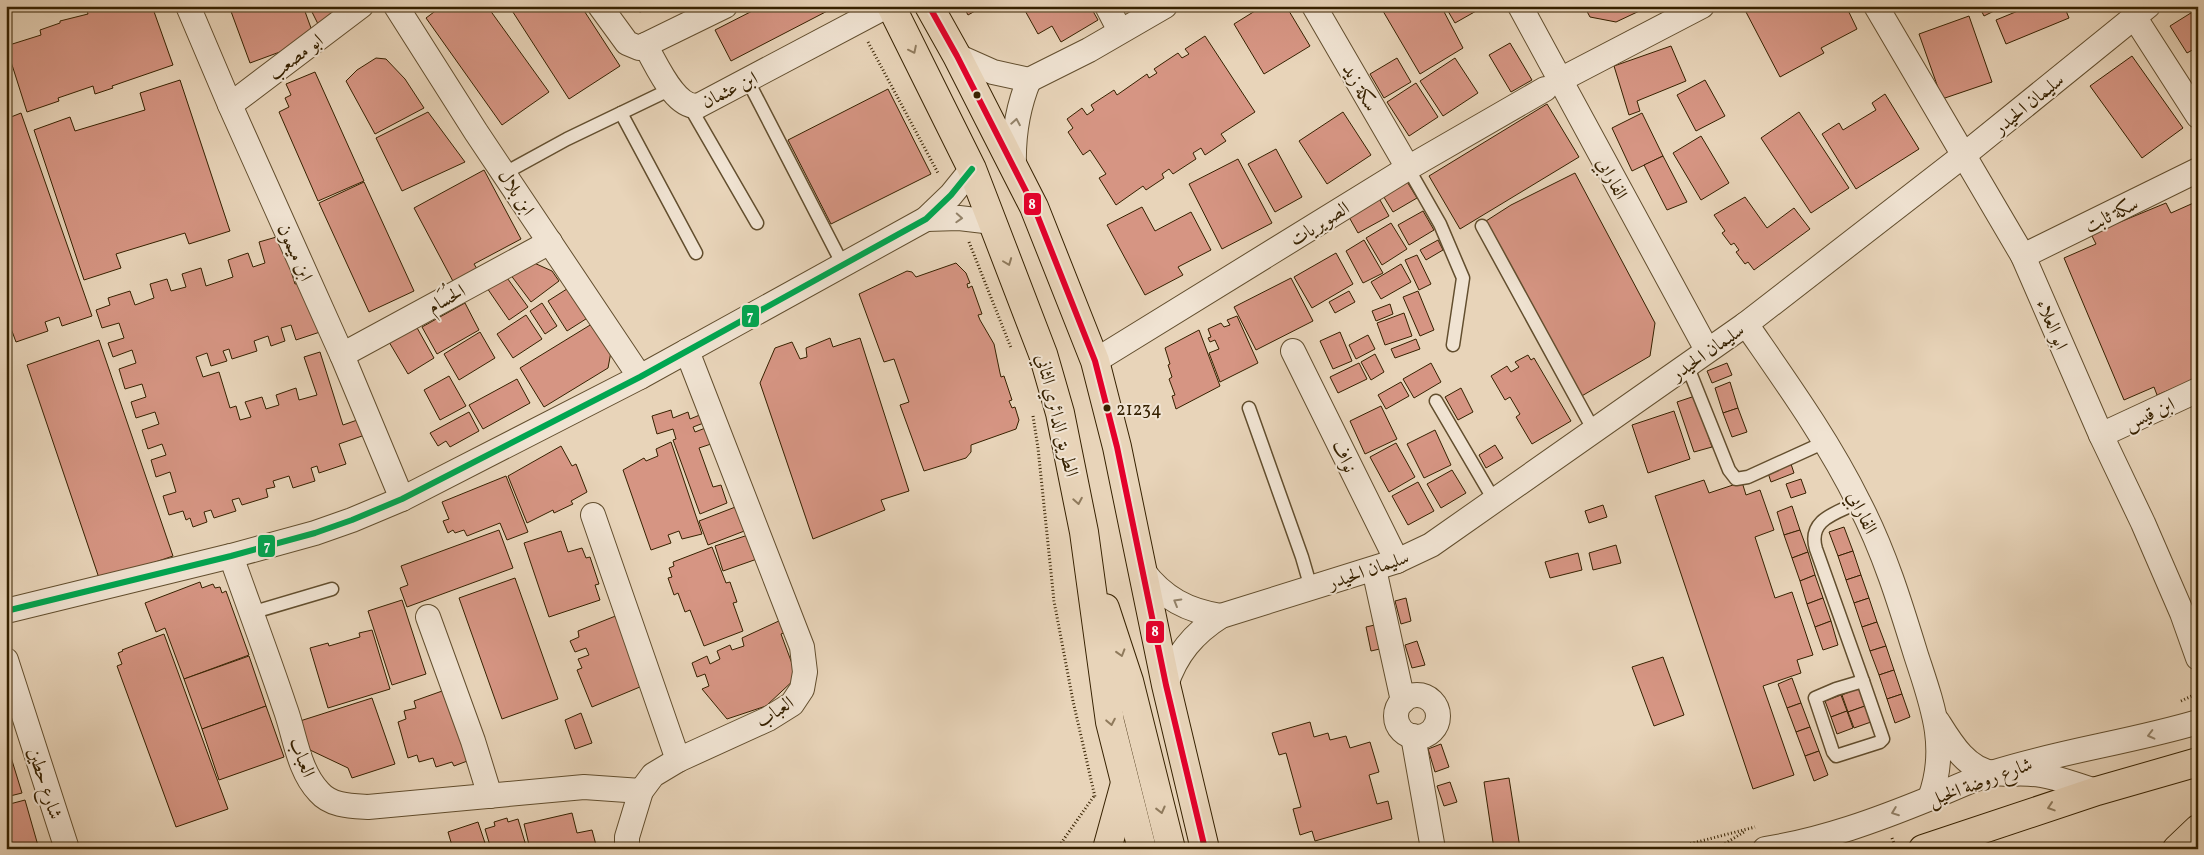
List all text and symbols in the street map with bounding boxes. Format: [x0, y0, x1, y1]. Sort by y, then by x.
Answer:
street label: ابو مصعب [263, 28, 329, 87]
one-way arrow [907, 45, 917, 54]
street label: سكة زيد [1335, 59, 1383, 117]
street label: ابن عثمان [697, 66, 762, 116]
street label: سليمان الحيدر [1987, 68, 2070, 142]
unlabelled marker [972, 90, 982, 100]
one-way arrow [1010, 118, 1021, 126]
street label: الفارابي [1588, 153, 1633, 205]
street label: ابن بلال [491, 165, 540, 221]
line badge: 8 [1023, 192, 1042, 216]
street label: سكة ثابت [2081, 192, 2143, 240]
text: 8 [1028, 196, 1036, 215]
street label: الصويريات [1285, 196, 1355, 253]
one-way arrow [956, 213, 964, 223]
street label: ابن ميمون [270, 220, 318, 286]
one-way arrow [1002, 257, 1012, 266]
street label: الحُسَام [421, 275, 472, 323]
street label: ابو العلاء [2029, 295, 2073, 354]
line badge: 7 [741, 304, 760, 328]
text: 7 [747, 308, 754, 327]
street label: سليمان الحيدر [1665, 318, 1750, 389]
street label: الطريق الدائري الثاني [1027, 351, 1084, 480]
street label: ابن قيس [2120, 392, 2179, 438]
place label: 21234 [1116, 398, 1162, 423]
marker: 21234 [1102, 403, 1112, 413]
street label: نواف [1324, 436, 1362, 477]
street label: الفارابي [1839, 487, 1883, 539]
one-way arrow [1073, 497, 1083, 505]
line badge: 7 [257, 534, 276, 558]
text: 7 [264, 538, 271, 557]
street label: سليمان الحيدر [1323, 545, 1413, 598]
one-way arrow [1173, 598, 1182, 608]
line badge: 8 [1145, 620, 1165, 644]
text: 8 [1151, 623, 1159, 642]
one-way arrow [1115, 648, 1125, 657]
street label: العباب [751, 690, 799, 735]
one-way arrow [1105, 718, 1115, 727]
one-way arrow [2146, 729, 2155, 740]
street label: العباب [282, 734, 321, 782]
street label: شارع حطين [19, 744, 68, 823]
street label: شارع روضة الخيل [1925, 752, 2037, 815]
one-way arrow [2047, 801, 2055, 811]
one-way arrow [1155, 806, 1166, 815]
one-way arrow [1891, 806, 1900, 816]

